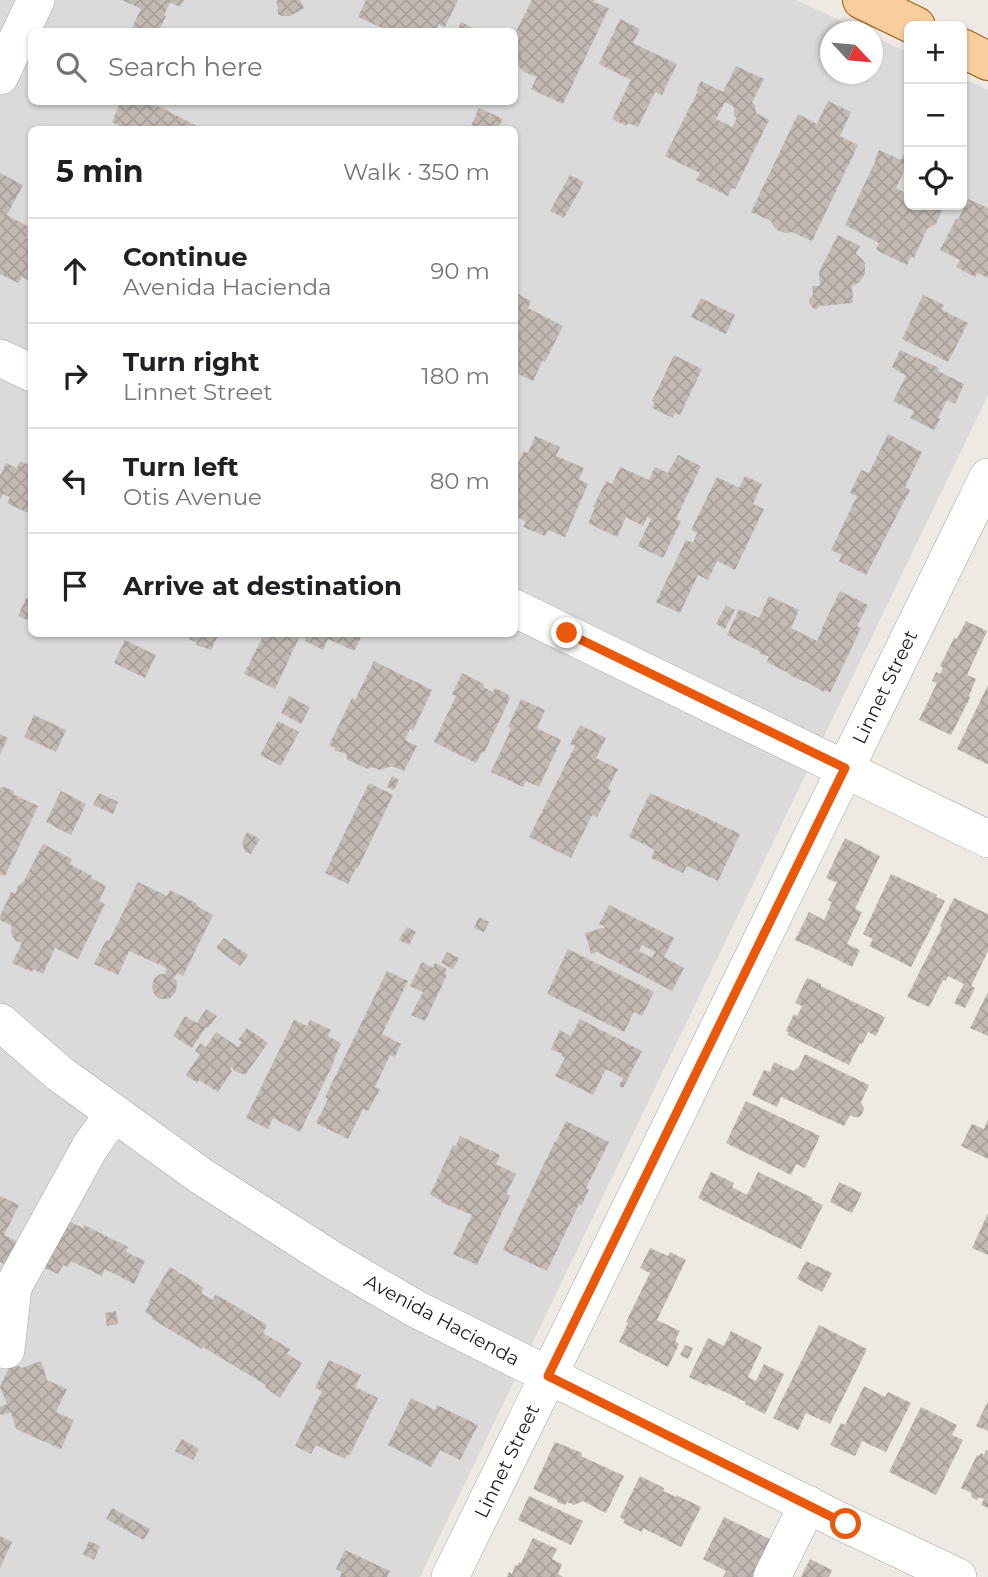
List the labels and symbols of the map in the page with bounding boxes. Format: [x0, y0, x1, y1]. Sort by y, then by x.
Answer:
north arrow [820, 21, 883, 84]
route end [551, 617, 582, 648]
street label: Linnet Street [848, 626, 923, 748]
street label: Avenida Hacienda [361, 1269, 523, 1371]
street label: Linnet Street [470, 1400, 545, 1522]
route start [830, 1508, 861, 1539]

